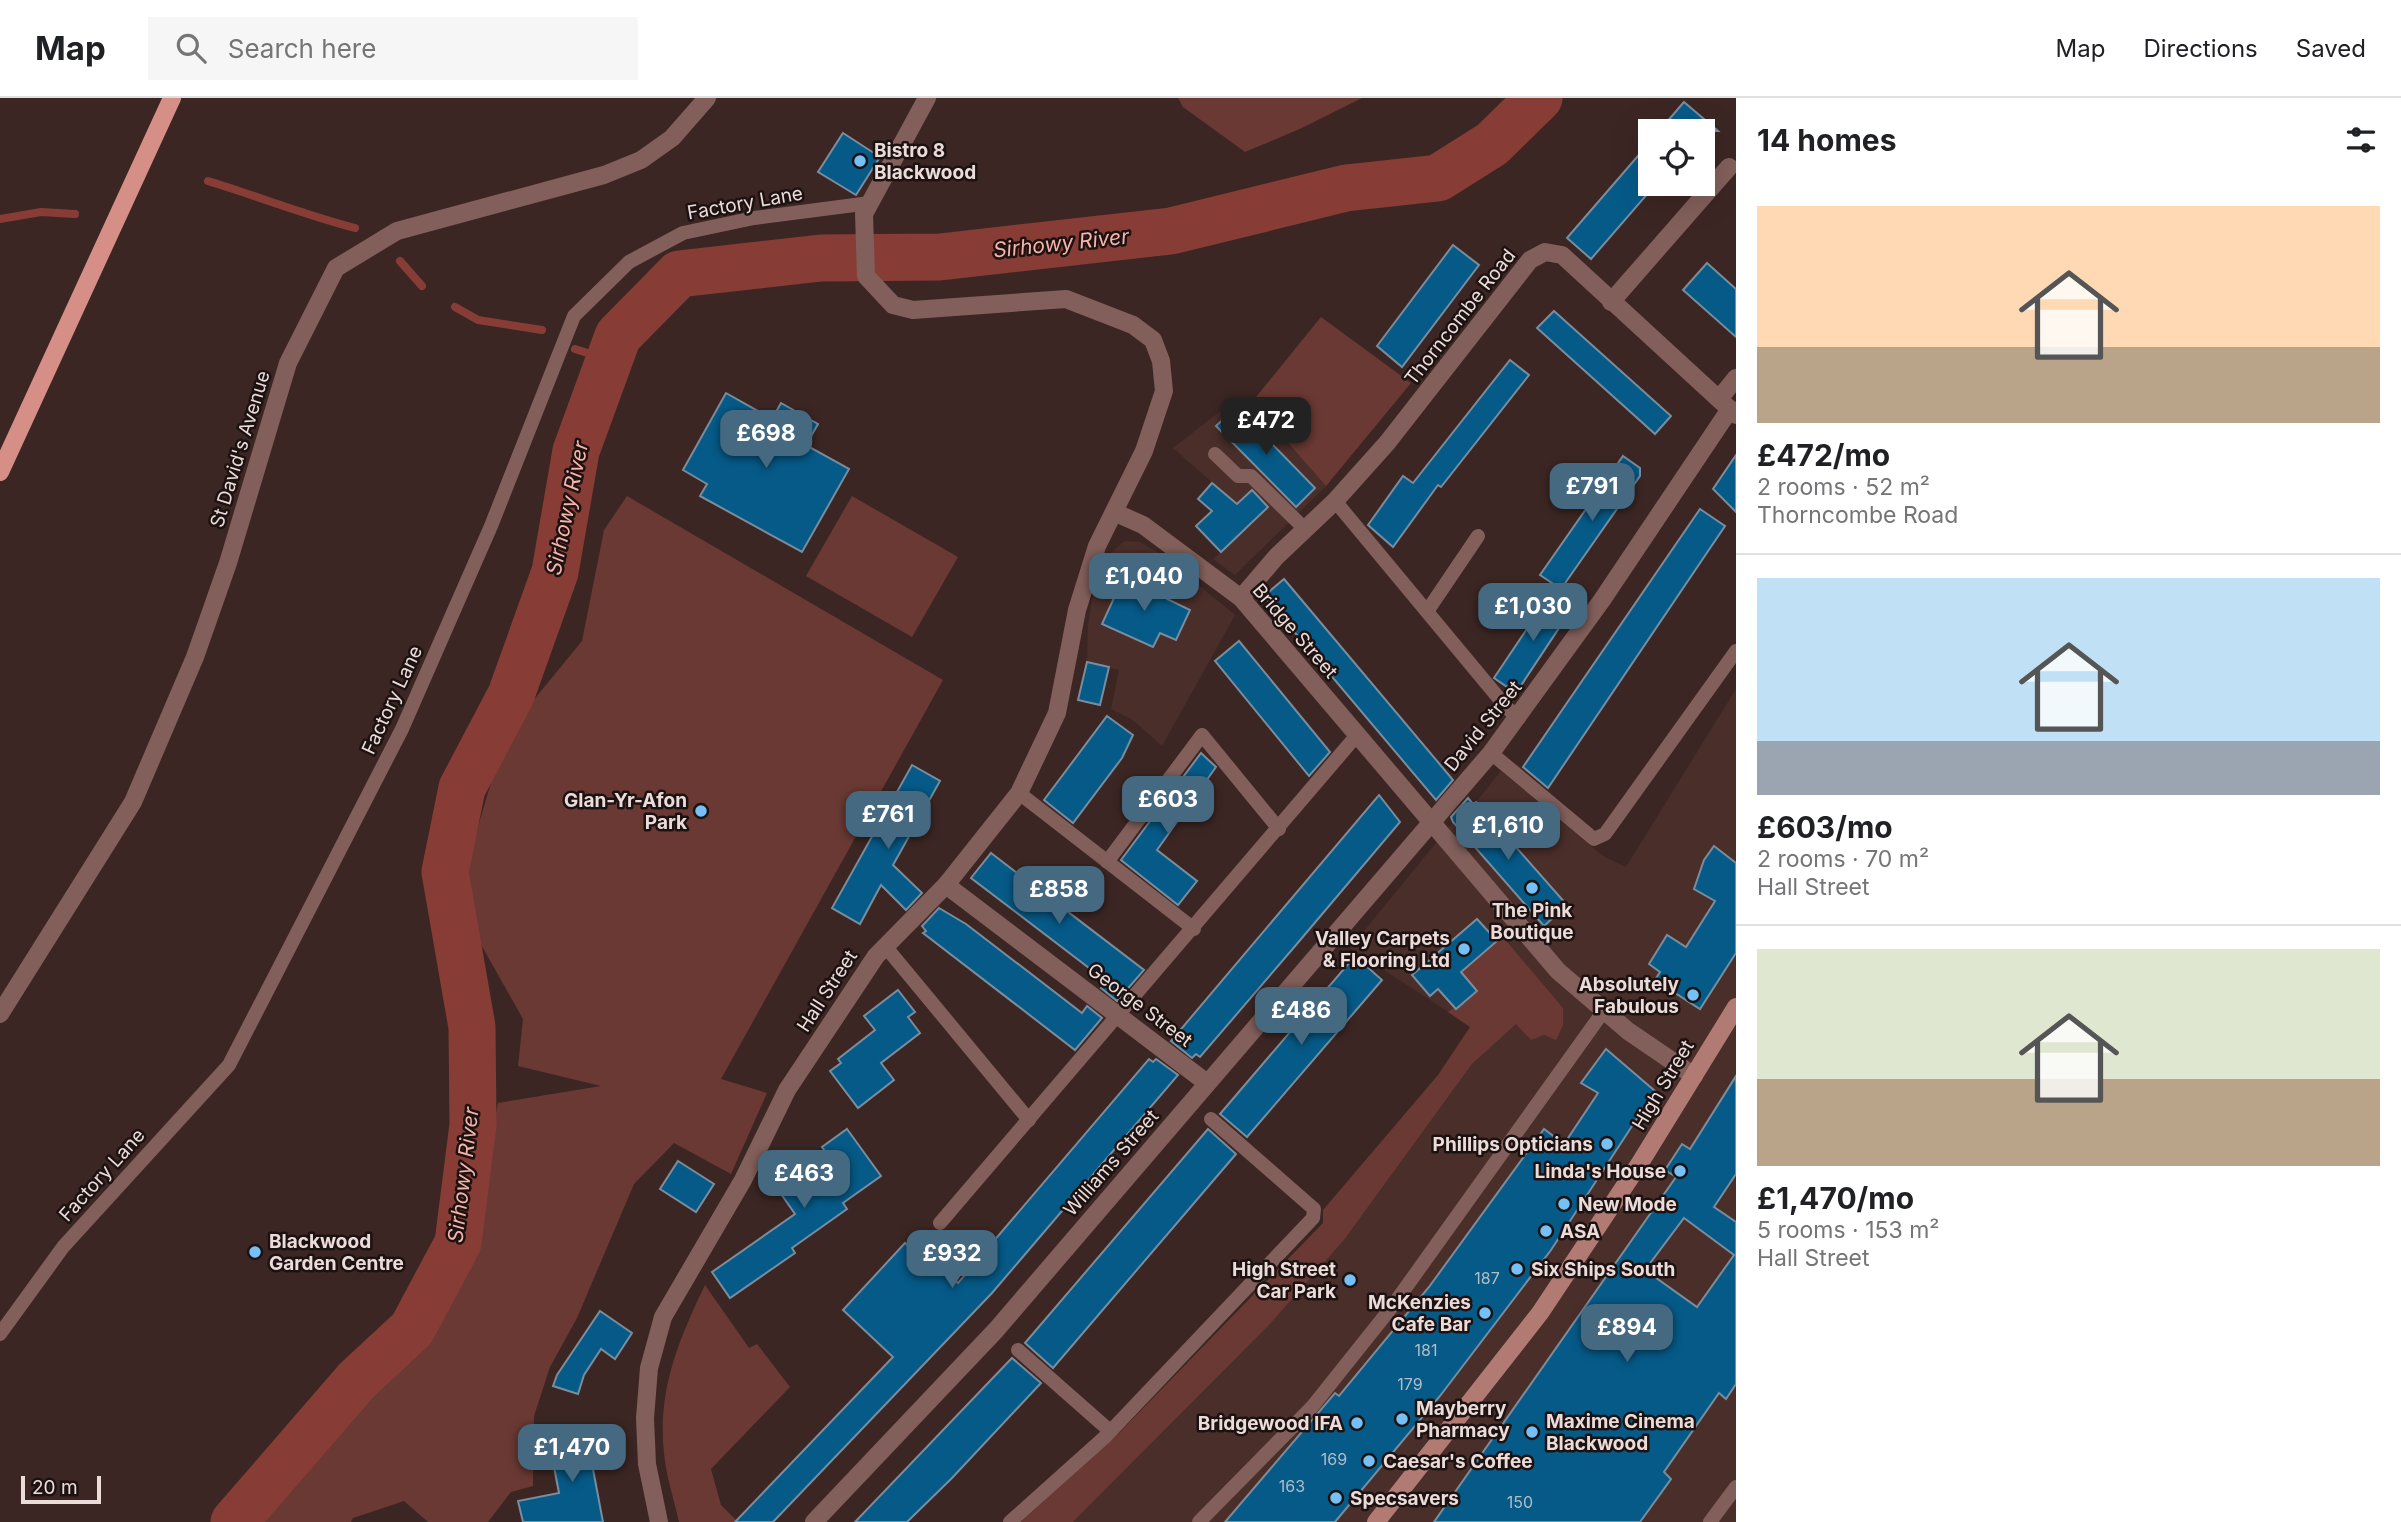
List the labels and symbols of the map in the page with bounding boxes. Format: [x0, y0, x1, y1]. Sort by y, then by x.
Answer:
place label: Bistro 8 Blackwood [874, 139, 976, 184]
marker: Bistro 8 Blackwood [852, 153, 868, 169]
street label: Factory Lane [685, 182, 805, 224]
water label: Sirhowy River [992, 223, 1131, 263]
street label: Thorncombe Road [1400, 244, 1520, 390]
street label: St David's Avenue [205, 368, 275, 530]
pin: £472 [1225, 398, 1307, 457]
pin: £698 [725, 410, 807, 470]
water label: Sirhowy River [541, 438, 594, 577]
pin: £791 [1551, 464, 1633, 523]
pin: £1,040 [1087, 554, 1201, 613]
street label: Bridge Street [1248, 579, 1342, 683]
pin: £1,030 [1476, 584, 1590, 643]
street label: Factory Lane [357, 642, 427, 758]
street label: David Street [1439, 676, 1527, 776]
pin: £603 [1127, 776, 1209, 836]
place label: Glan-Yr-Afon Park [564, 789, 687, 834]
pin: £761 [847, 792, 929, 851]
pin: £1,610 [1451, 802, 1565, 862]
marker: Glan-Yr-Afon Park [693, 803, 709, 819]
pin: £858 [1018, 866, 1100, 926]
marker: The Pink Boutique [1524, 880, 1540, 896]
place label: The Pink Boutique [1490, 899, 1574, 944]
place label: Valley Carpets & Flooring Ltd [1315, 927, 1450, 972]
marker: Valley Carpets & Flooring Ltd [1456, 941, 1472, 957]
street label: Hall Street [792, 946, 862, 1036]
street label: George Street [1083, 958, 1197, 1052]
place label: Absolutely Fabulous [1579, 973, 1680, 1018]
marker: Absolutely Fabulous [1685, 987, 1701, 1003]
pin: £486 [1260, 988, 1342, 1047]
street label: High Street [1627, 1036, 1699, 1134]
water label: Sirhowy River [442, 1105, 484, 1244]
street label: Williams Street [1059, 1105, 1163, 1221]
street label: Factory Lane [54, 1124, 150, 1226]
place label: Phillips Opticians [1433, 1133, 1593, 1156]
marker: Phillips Opticians [1599, 1136, 1615, 1152]
pin: £463 [763, 1150, 845, 1210]
place label: Linda's House [1535, 1160, 1666, 1183]
marker: Linda's House [1672, 1163, 1688, 1179]
place label: New Mode [1578, 1193, 1677, 1216]
marker: New Mode [1556, 1196, 1572, 1212]
place label: ASA [1560, 1220, 1600, 1243]
marker: ASA [1538, 1223, 1554, 1239]
place label: Blackwood Garden Centre [269, 1230, 404, 1275]
pin: £932 [911, 1230, 993, 1290]
marker: Blackwood Garden Centre [247, 1244, 263, 1260]
place label: High Street Car Park [1232, 1258, 1336, 1303]
place label: Six Ships South [1531, 1258, 1675, 1281]
marker: Six Ships South [1509, 1261, 1525, 1277]
house number: 187 [1474, 1268, 1500, 1288]
marker: High Street Car Park [1342, 1272, 1358, 1288]
place label: McKenzies Cafe Bar [1368, 1291, 1471, 1336]
pin: £894 [1586, 1304, 1668, 1364]
marker: McKenzies Cafe Bar [1477, 1305, 1493, 1321]
house number: 181 [1415, 1340, 1437, 1360]
house number: 179 [1397, 1374, 1423, 1394]
place label: Mayberry Pharmacy [1416, 1397, 1510, 1442]
place label: Maxime Cinema Blackwood [1546, 1410, 1695, 1455]
marker: Mayberry Pharmacy [1394, 1411, 1410, 1427]
place label: Bridgewood IFA [1198, 1412, 1343, 1435]
marker: Bridgewood IFA [1349, 1415, 1365, 1431]
pin: £1,470 [515, 1424, 629, 1484]
marker: Maxime Cinema Blackwood [1524, 1424, 1540, 1440]
house number: 169 [1321, 1449, 1347, 1469]
place label: Caesar's Coffee [1383, 1450, 1533, 1473]
marker: Caesar's Coffee [1361, 1453, 1377, 1469]
scale bar [21, 1473, 102, 1505]
house number: 163 [1279, 1476, 1305, 1496]
place label: Specsavers [1350, 1487, 1459, 1510]
marker: Specsavers [1328, 1490, 1344, 1506]
house number: 150 [1507, 1492, 1533, 1512]

